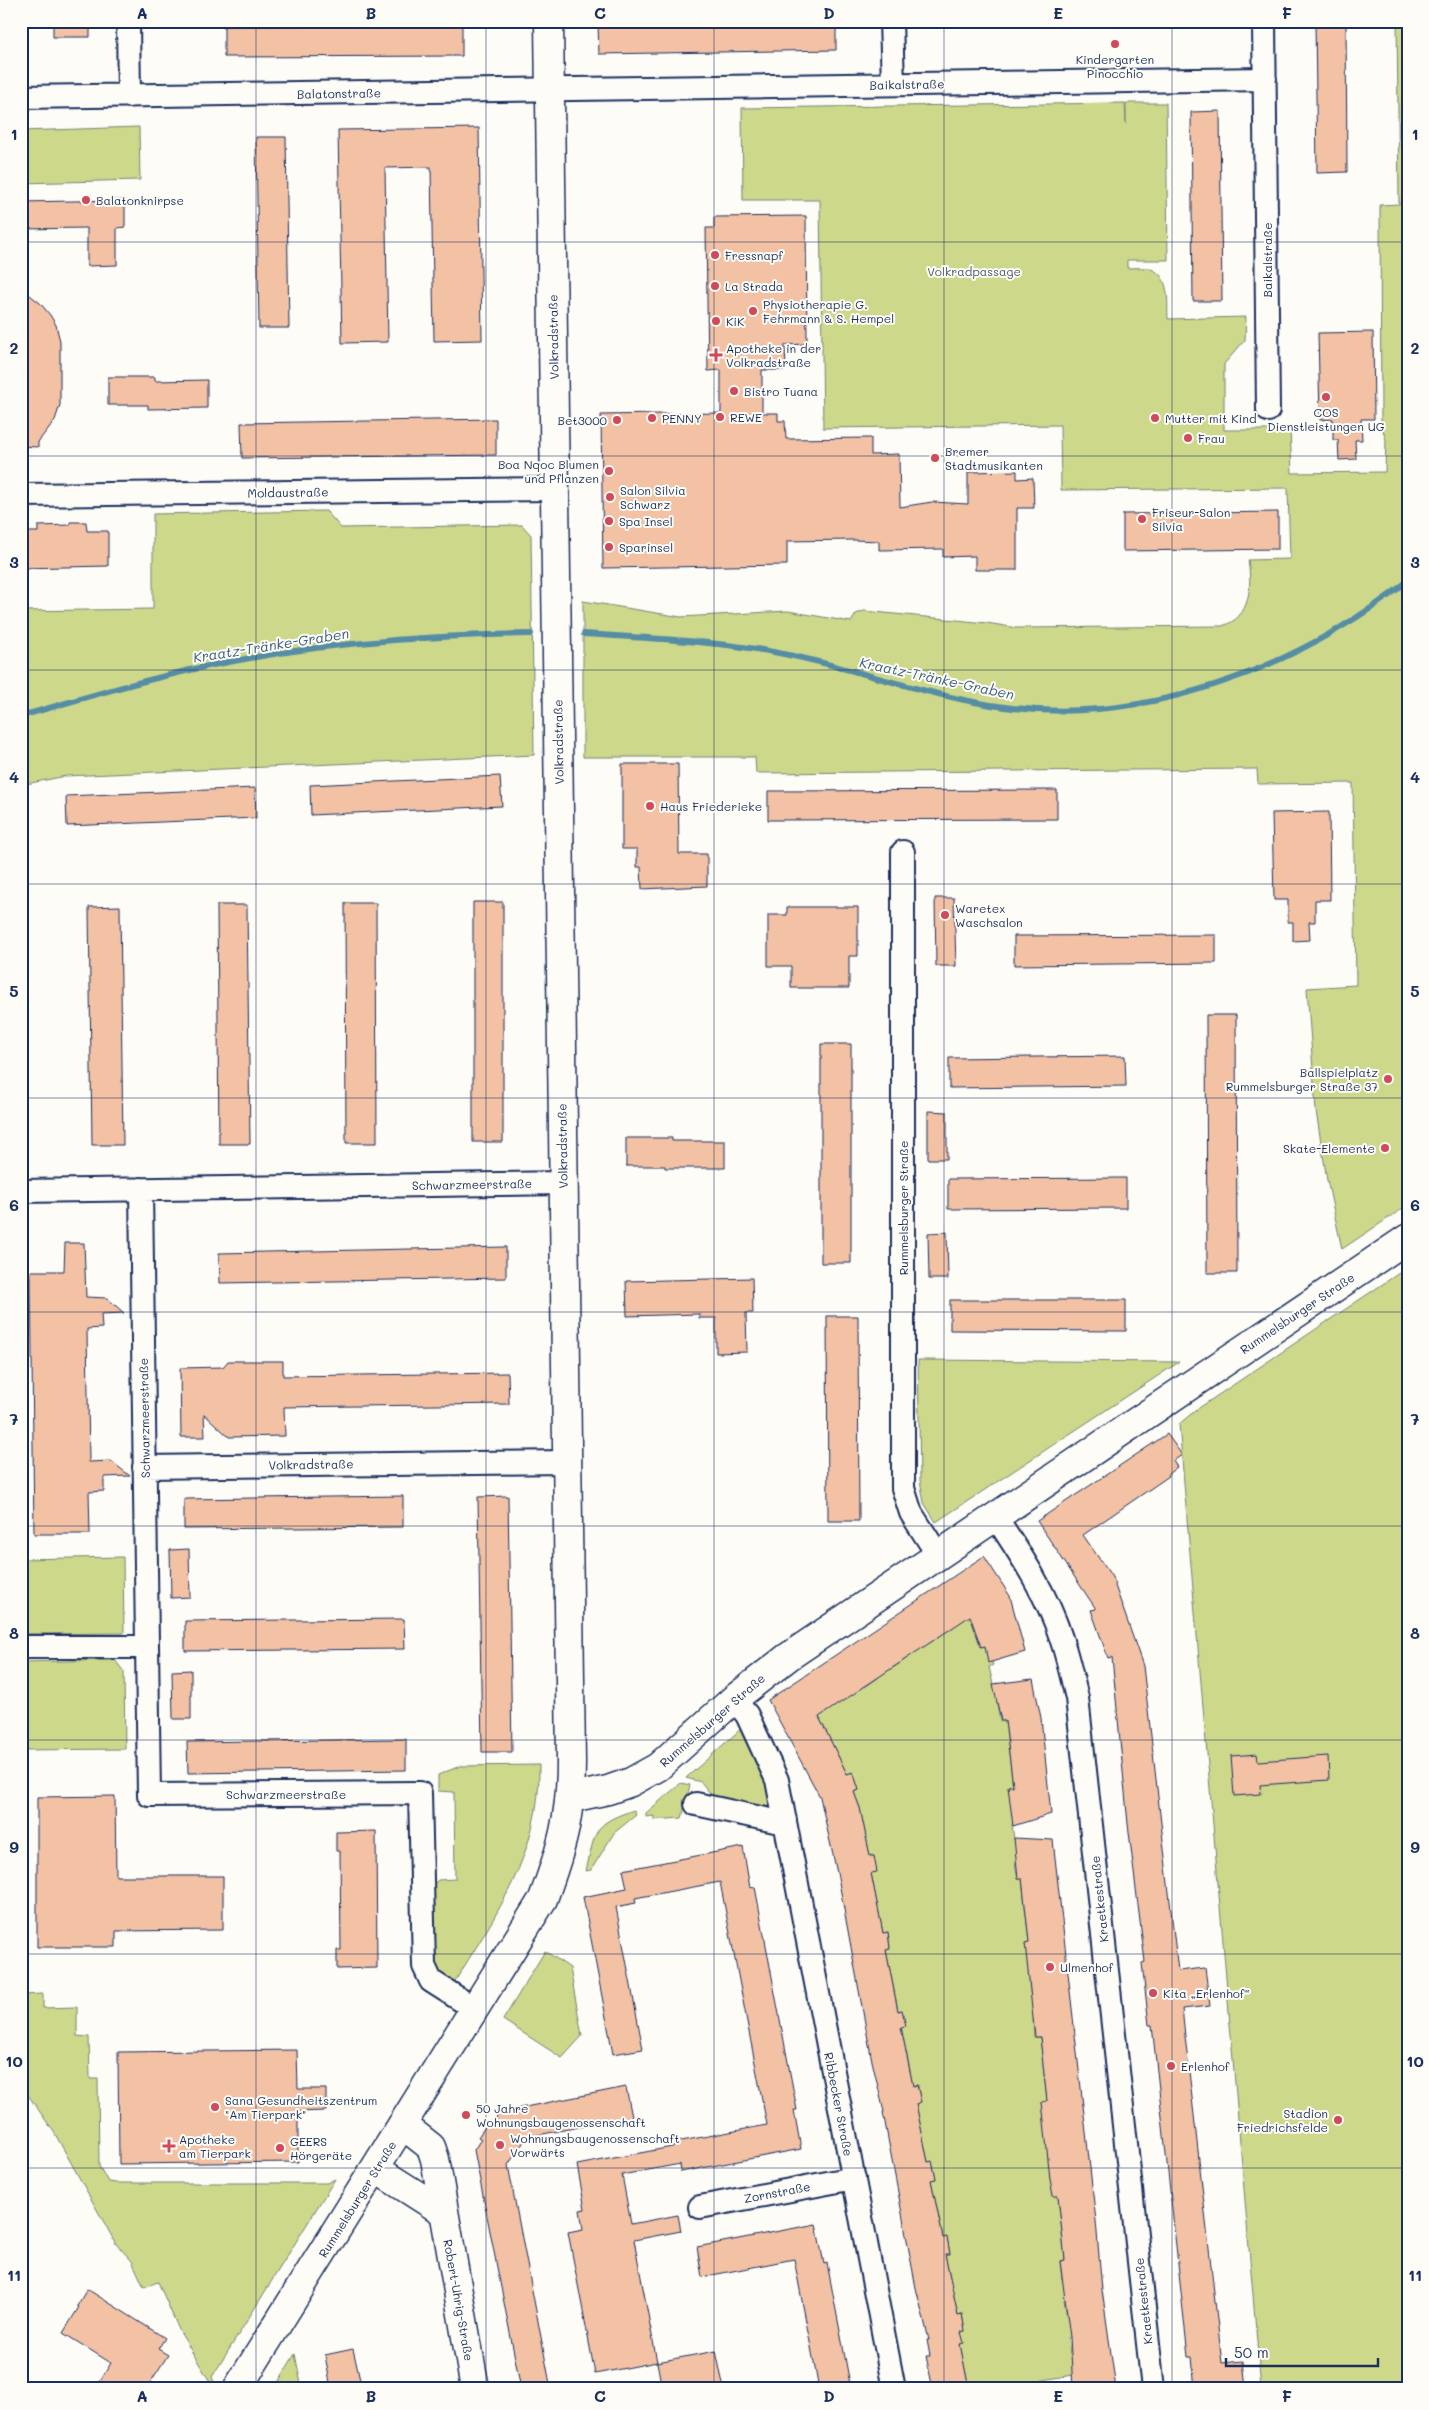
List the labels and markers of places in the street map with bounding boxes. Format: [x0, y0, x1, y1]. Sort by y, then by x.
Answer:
marker: Kindergarten Pinocchio [1109, 38, 1121, 50]
place label: Kindergarten Pinocchio [1076, 51, 1154, 81]
place label: Balatonknirpse [96, 192, 184, 208]
marker: Balatonknirpse [80, 194, 92, 206]
place label: Fressnapf [725, 247, 783, 263]
marker: Fressnapf [709, 249, 721, 261]
place label: La Strada [725, 278, 783, 294]
marker: La Strada [709, 280, 721, 292]
place label: Physiotherapie G. Fehrmann & S. Hempel [763, 296, 894, 326]
marker: Physiotherapie G. Fehrmann & S. Hempel [747, 305, 759, 317]
place label: KiK [726, 313, 745, 329]
marker: KiK [710, 315, 722, 327]
place label: Apotheke in der Volkradstraße [726, 340, 821, 370]
marker: Apotheke in der Volkradstraße [710, 349, 722, 361]
place label: Bistro Tuana [744, 383, 818, 399]
marker: Bistro Tuana [728, 385, 740, 397]
marker: COS Dienstleistungen UG [1320, 391, 1332, 403]
place label: COS Dienstleistungen UG [1267, 404, 1385, 434]
place label: REWE [730, 409, 762, 425]
place label: PENNY [662, 410, 702, 426]
place label: Mutter mit Kind [1165, 410, 1257, 426]
marker: REWE [714, 411, 726, 423]
place label: Bet3000 [558, 412, 608, 428]
marker: PENNY [646, 412, 658, 424]
marker: Mutter mit Kind [1149, 412, 1161, 424]
marker: Bet3000 [611, 414, 623, 426]
place label: Frau [1198, 430, 1225, 446]
marker: Frau [1182, 432, 1194, 444]
place label: Bremer Stadtmusikanten [945, 443, 1043, 473]
marker: Bremer Stadtmusikanten [929, 452, 941, 464]
place label: Boa Nqoc Blumen und Pflanzen [498, 456, 599, 486]
marker: Boa Nqoc Blumen und Pflanzen [603, 465, 615, 477]
place label: Salon Silvia Schwarz [620, 482, 686, 512]
marker: Salon Silvia Schwarz [604, 491, 616, 503]
place label: Friseur-Salon Silvia [1152, 504, 1230, 534]
place label: Spa Insel [619, 513, 673, 529]
marker: Friseur-Salon Silvia [1136, 513, 1148, 525]
marker: Spa Insel [603, 515, 615, 527]
place label: Sparinsel [619, 539, 673, 555]
marker: Sparinsel [603, 541, 615, 553]
place label: Haus Friederieke [660, 798, 762, 814]
marker: Haus Friederieke [644, 800, 656, 812]
place label: Waretex Waschsalon [955, 900, 1023, 930]
marker: Waretex Waschsalon [939, 909, 951, 921]
place label: Ballspielplatz Rummelsburger Straße 37 [1226, 1064, 1378, 1094]
marker: Ballspielplatz Rummelsburger Straße 37 [1382, 1073, 1394, 1085]
place label: Skate-Elemente [1283, 1140, 1375, 1156]
marker: Skate-Elemente [1379, 1142, 1391, 1154]
place label: Ulmenhof [1060, 1959, 1114, 1975]
marker: Ulmenhof [1044, 1961, 1056, 1973]
place label: Kita „Erlenhof“ [1163, 1985, 1250, 2001]
marker: Kita „Erlenhof“ [1147, 1987, 1159, 1999]
place label: Erlenhof [1181, 2058, 1230, 2074]
marker: Erlenhof [1165, 2060, 1177, 2072]
place label: Sana Gesundheitszentrum "Am Tierpark" [225, 2092, 377, 2122]
place label: 50 Jahre Wohnungsbaugenossenschaft [476, 2100, 646, 2130]
marker: Sana Gesundheitszentrum "Am Tierpark" [209, 2101, 221, 2113]
place label: Stadion Friedrichsfelde [1237, 2105, 1328, 2135]
marker: 50 Jahre Wohnungsbaugenossenschaft [460, 2109, 472, 2121]
marker: Stadion Friedrichsfelde [1332, 2114, 1344, 2126]
place label: Wohnungsbaugenossenschaft Vorwärts [510, 2130, 680, 2160]
place label: Apotheke am Tierpark [179, 2131, 251, 2161]
place label: GEERS Hörgeräte [290, 2133, 352, 2163]
marker: Wohnungsbaugenossenschaft Vorwärts [494, 2139, 506, 2151]
marker: Apotheke am Tierpark [163, 2140, 175, 2152]
marker: GEERS Hörgeräte [274, 2142, 286, 2154]

